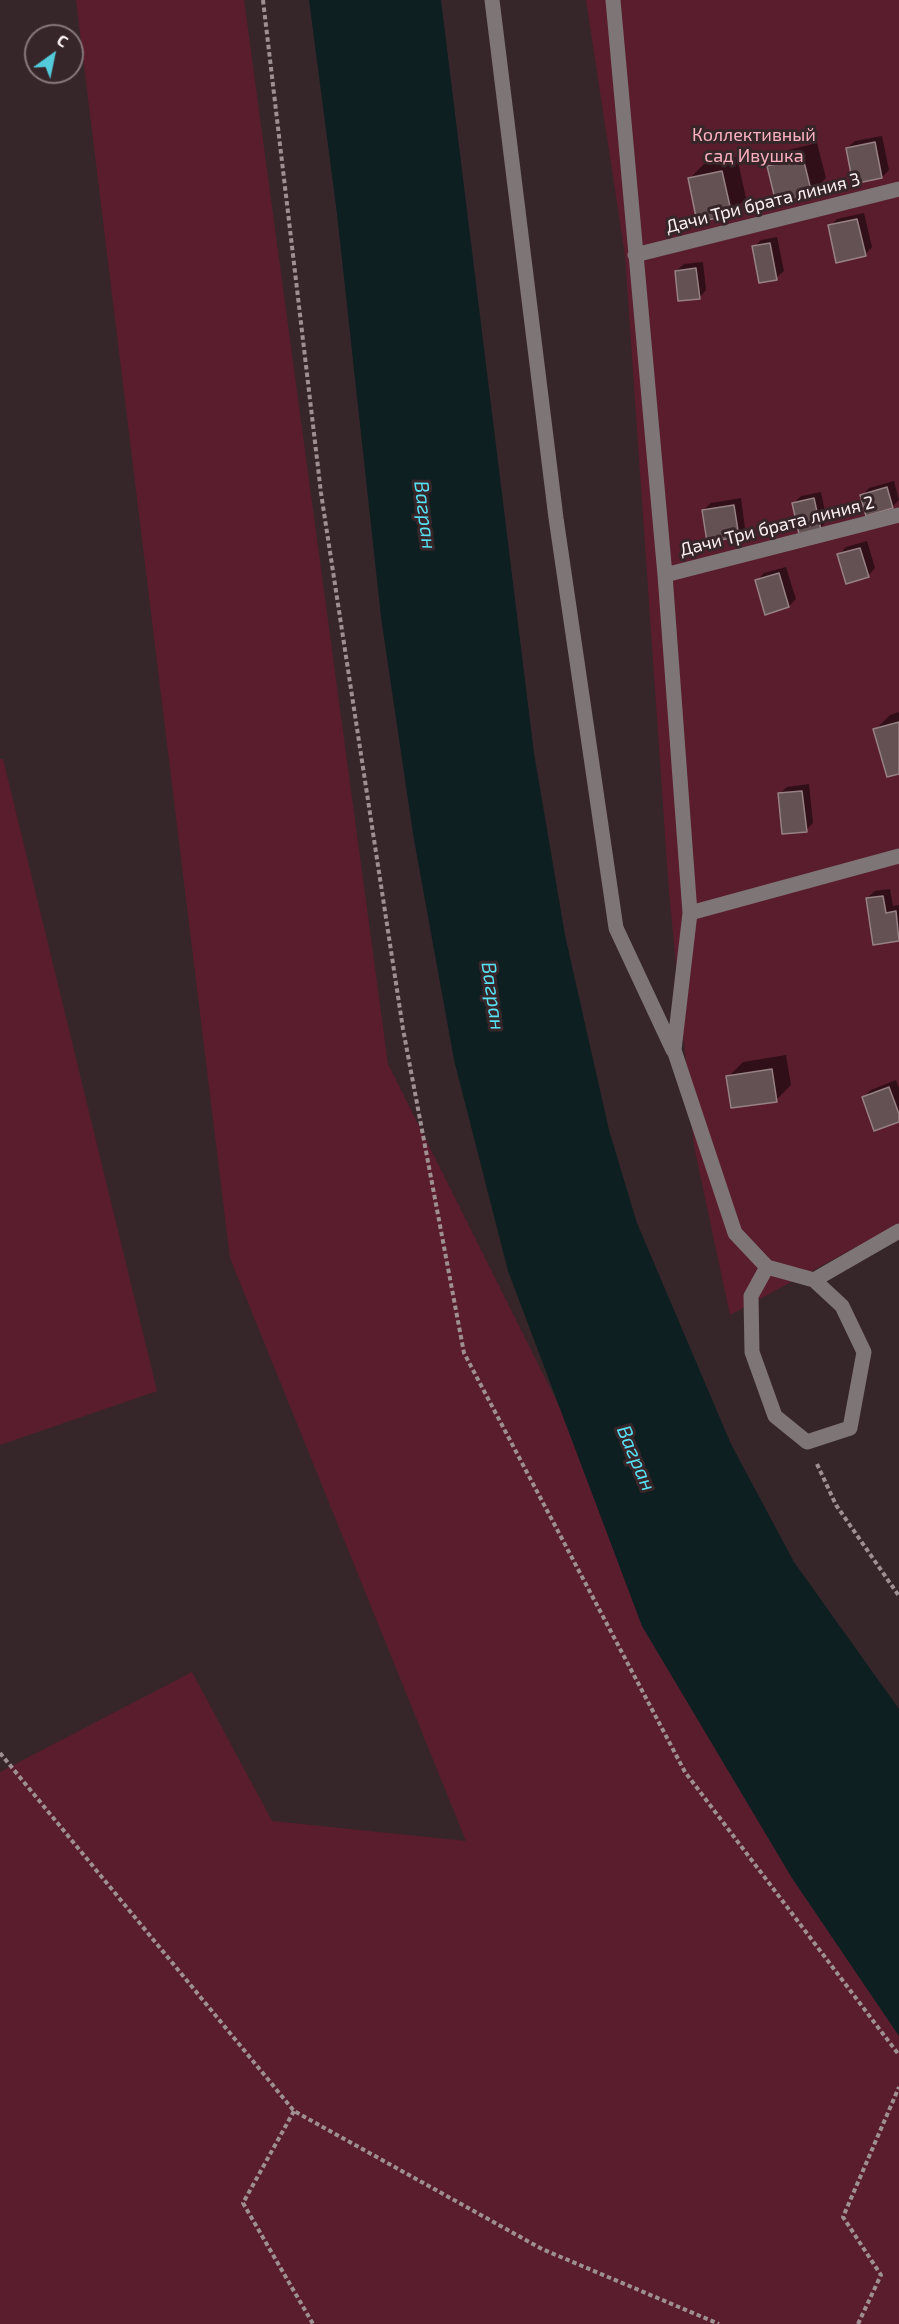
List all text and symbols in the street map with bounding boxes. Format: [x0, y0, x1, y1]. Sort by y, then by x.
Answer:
north arrow [24, 24, 84, 84]
text: С [54, 30, 72, 51]
park label: Коллективный сад Ивушка [692, 124, 816, 166]
street label: Дачи Три брата линия 3 [664, 168, 862, 238]
water label: Вагран [409, 479, 441, 551]
street label: Дачи Три брата линия 2 [677, 491, 877, 561]
water label: Вагран [476, 960, 510, 1032]
water label: Вагран [611, 1422, 661, 1494]

